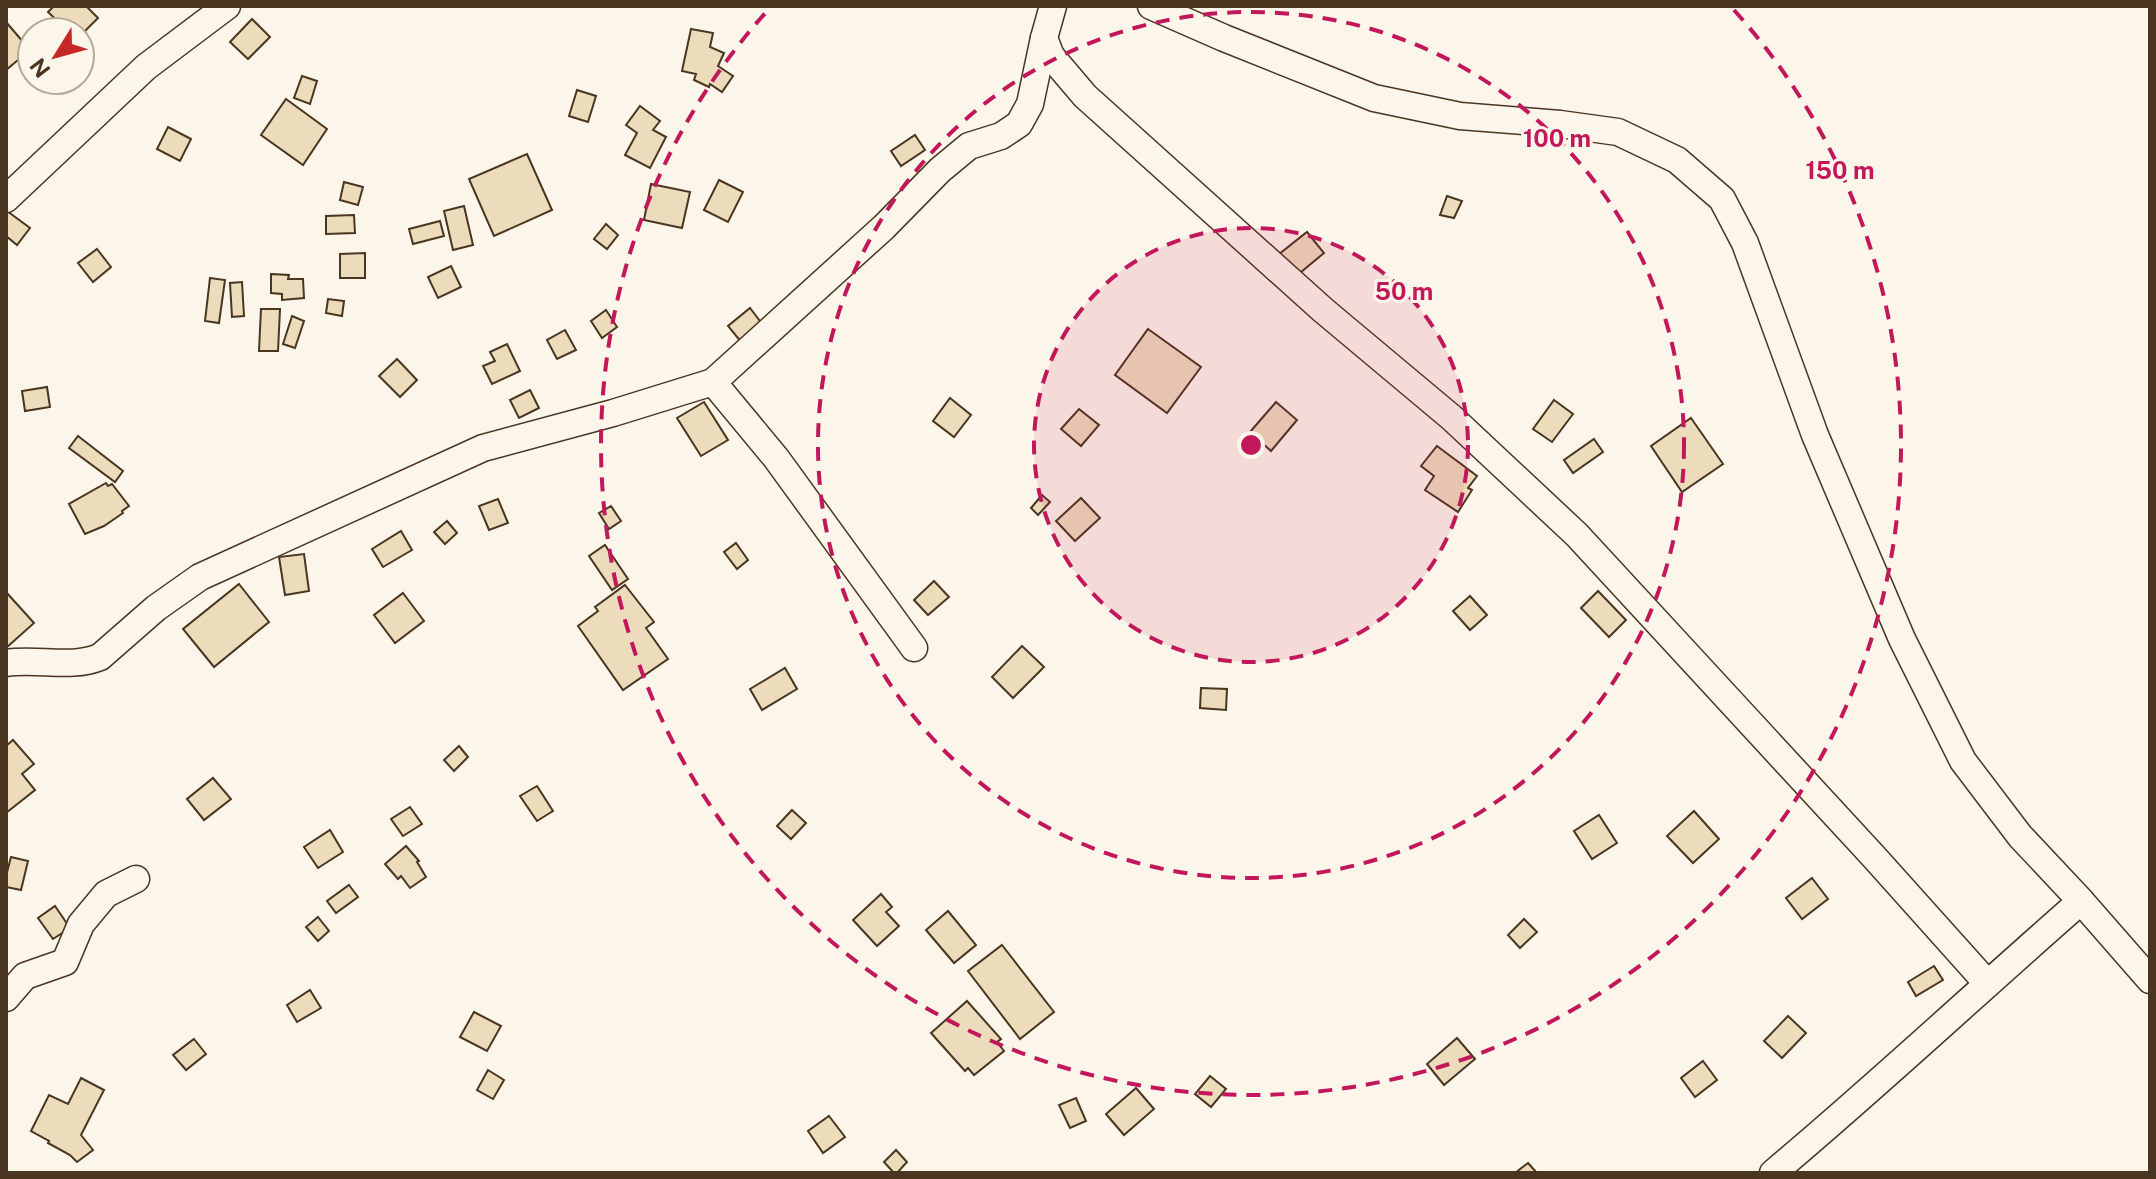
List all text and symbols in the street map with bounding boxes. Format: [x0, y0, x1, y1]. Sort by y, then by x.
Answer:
north arrow [16, 16, 96, 96]
text: N [24, 53, 56, 83]
text: 100 m [1523, 124, 1591, 152]
text: 150 m [1806, 156, 1874, 184]
text: 50 m [1375, 277, 1433, 305]
centre of rings [1237, 431, 1265, 459]

